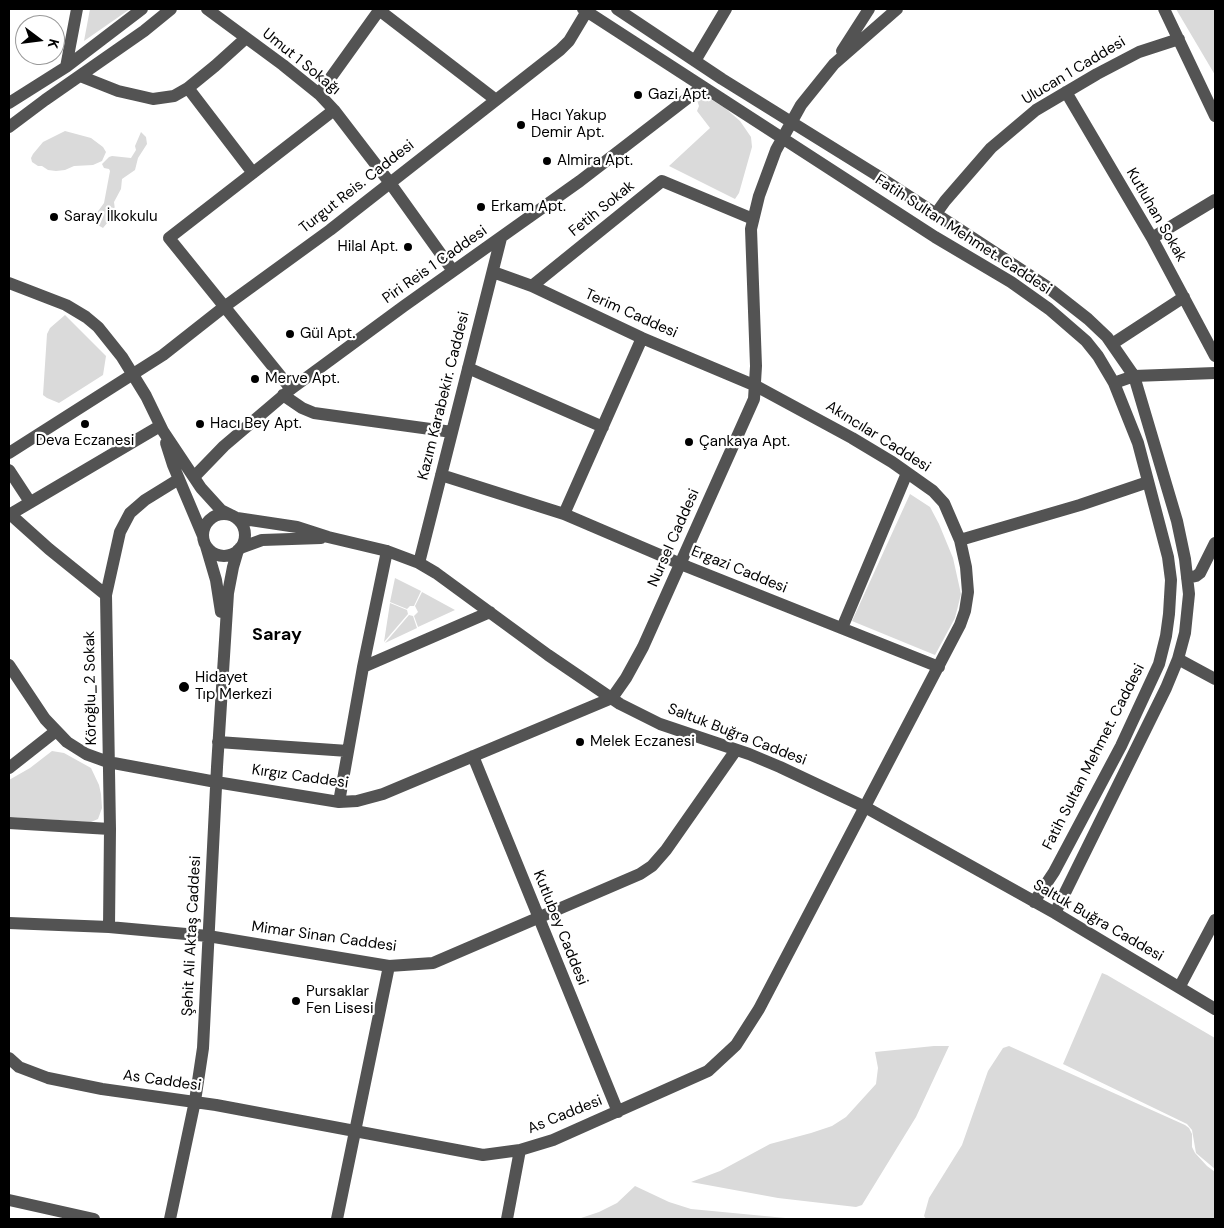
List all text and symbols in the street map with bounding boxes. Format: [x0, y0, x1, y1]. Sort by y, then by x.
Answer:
north arrow [15, 15, 65, 65]
street label: Umut 1 Sokağı [258, 25, 344, 99]
street label: Ulucan 1 Caddesi [1019, 33, 1129, 109]
text: K [44, 37, 63, 50]
place label: Gazi Apt. [648, 86, 710, 104]
marker: Gazi Apt. [632, 89, 644, 101]
place label: Hacı Yakup Demir Apt. [531, 107, 607, 142]
marker: Hacı Yakup Demir Apt. [515, 119, 527, 131]
street label: Turgut Reis. Caddesi [296, 137, 418, 237]
place label: Almira Apt. [557, 152, 633, 170]
marker: Almira Apt. [541, 155, 553, 167]
street label: Kutluhan Sokak [1122, 165, 1190, 265]
street label: Fatih Sultan Mehmet. Caddesi [872, 171, 1054, 299]
street label: Fetih Sokak [566, 177, 638, 241]
place label: Erkam Apt. [491, 198, 566, 216]
marker: Erkam Apt. [475, 201, 487, 213]
place label: Saray İlkokulu [64, 208, 158, 226]
marker: Saray İlkokulu [48, 211, 60, 223]
street label: Piri Reis 1 Caddesi [379, 222, 491, 308]
place label: Hilal Apt. [337, 238, 398, 256]
marker: Hilal Apt. [402, 241, 414, 253]
street label: Terim Caddesi [582, 286, 680, 342]
street label: Kazım Karabekir. Caddesi [414, 310, 474, 482]
place label: Gül Apt. [300, 325, 355, 343]
marker: Gül Apt. [284, 328, 296, 340]
place label: Merve Apt. [265, 370, 340, 388]
marker: Merve Apt. [249, 373, 261, 385]
street label: Akıncılar Caddesi [822, 398, 934, 476]
place label: Hacı Bey Apt. [210, 415, 302, 433]
marker: Deva Eczanesi [79, 418, 91, 430]
marker: Hacı Bey Apt. [194, 418, 206, 430]
place label: Deva Eczanesi [36, 432, 134, 450]
place label: Çankaya Apt. [699, 433, 790, 451]
marker: Çankaya Apt. [683, 436, 695, 448]
street label: Nursel Caddesi [644, 486, 704, 590]
street label: Ergazi Caddesi [688, 543, 790, 597]
district label: Saray [252, 624, 302, 646]
street label: Köroğlu_2 Sokak [81, 631, 101, 745]
street label: Fatih Sultan Mehmet. Caddesi [1039, 661, 1149, 853]
place label: Hidayet Tıp Merkezi [195, 669, 272, 704]
marker: Hidayet Tıp Merkezi [177, 680, 191, 694]
street label: Saltuk Buğra Caddesi [665, 700, 809, 770]
place label: Melek Eczanesi [590, 733, 695, 751]
marker: Melek Eczanesi [574, 736, 586, 748]
street label: Kırgız Caddesi [251, 761, 349, 793]
street label: Şehit Ali Aktaş Caddesi [179, 855, 205, 1017]
street label: Kutlubey Caddesi [529, 868, 591, 988]
street label: Saltuk Buğra Caddesi [1030, 876, 1166, 966]
street label: Mimar Sinan Caddesi [250, 918, 398, 956]
place label: Pursaklar Fen Lisesi [306, 983, 374, 1018]
marker: Pursaklar Fen Lisesi [290, 995, 302, 1007]
street label: As Caddesi [122, 1067, 202, 1095]
street label: As Caddesi [525, 1092, 605, 1138]

